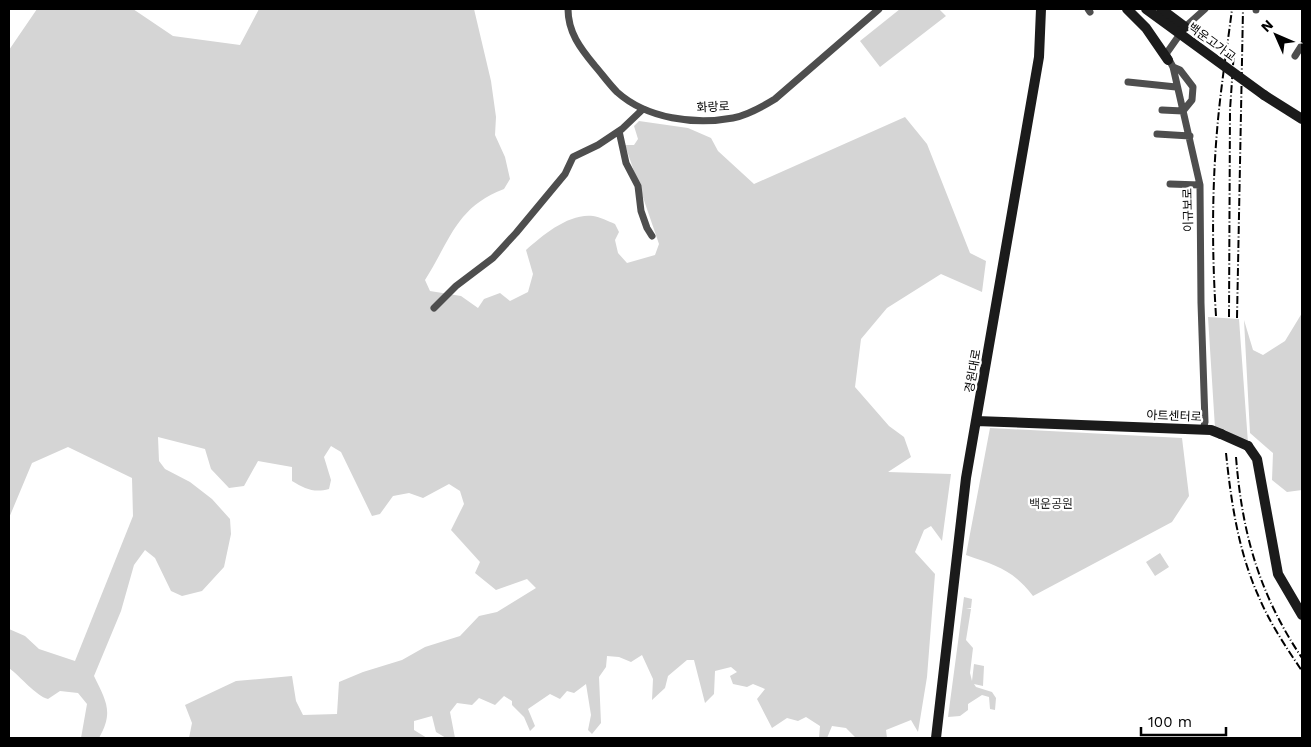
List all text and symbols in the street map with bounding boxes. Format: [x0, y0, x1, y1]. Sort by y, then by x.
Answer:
north arrow [1251, 10, 1301, 60]
text: N [1257, 16, 1276, 35]
street label: 백운고가교 [1186, 20, 1238, 64]
street label: 화랑로 [696, 99, 730, 115]
street label: 이규보로 [1181, 188, 1195, 232]
street label: 경원대로 [962, 348, 984, 394]
street label: 아트센터로 [1146, 408, 1202, 424]
park label: 백운공원 [1029, 497, 1073, 511]
scale bar [1141, 704, 1226, 736]
text: 100 m [1148, 713, 1192, 731]

